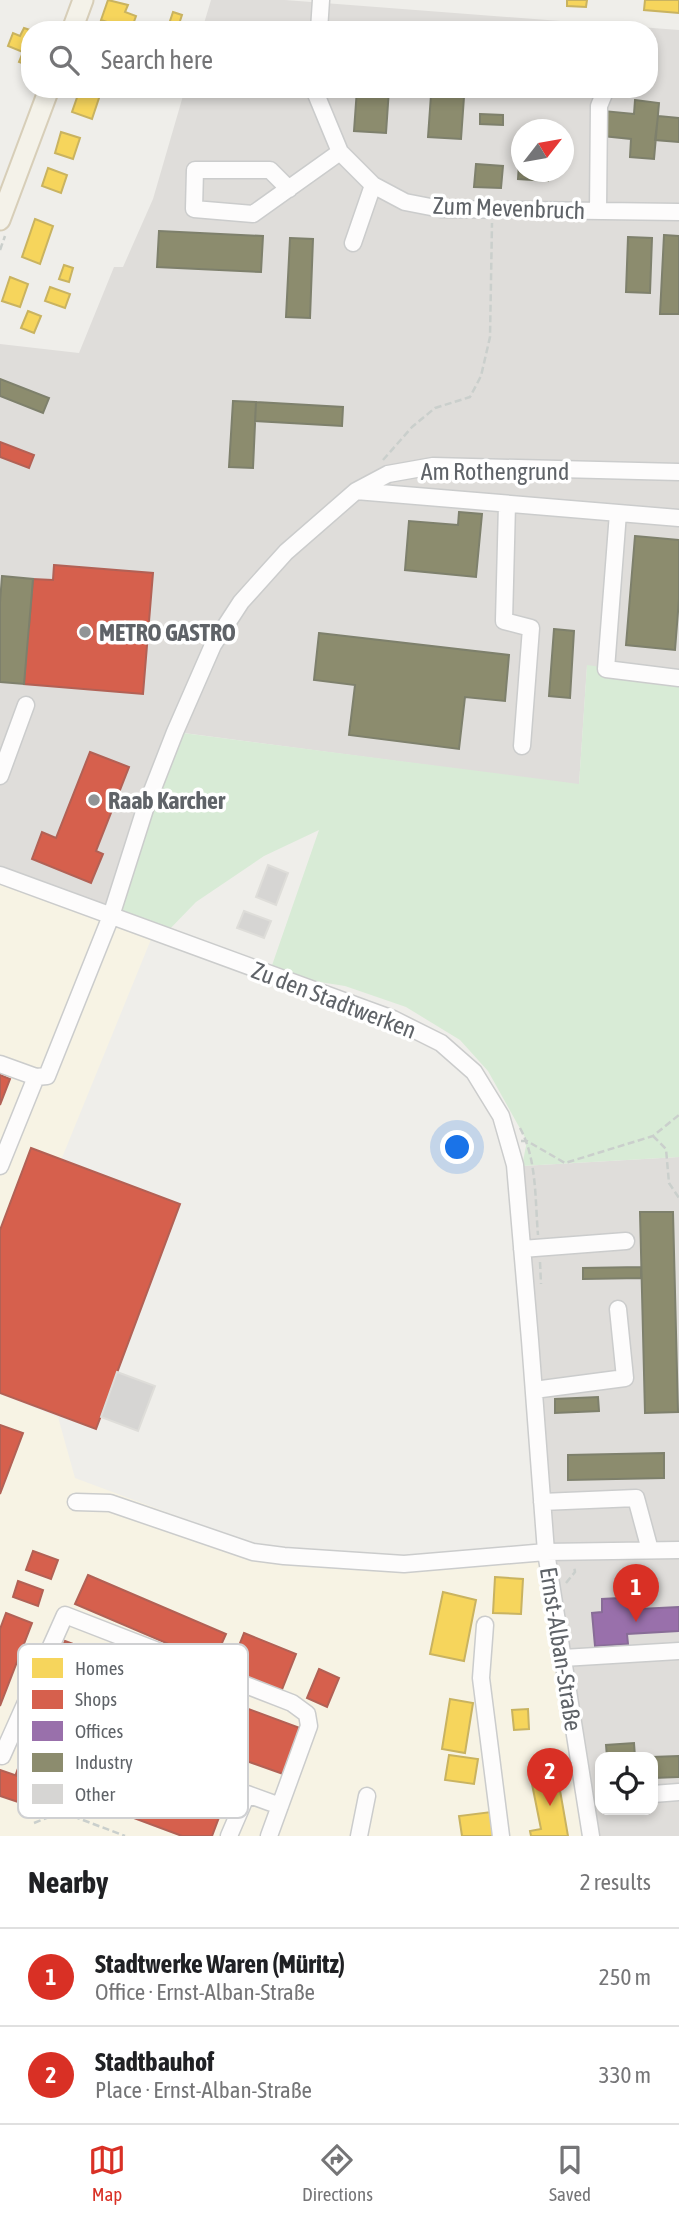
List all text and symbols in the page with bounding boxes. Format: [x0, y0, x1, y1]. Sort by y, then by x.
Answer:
search box [21, 21, 658, 98]
icon: search [45, 41, 83, 79]
text: Search here [101, 45, 213, 75]
north arrow [511, 119, 574, 182]
street label: Zum Mevenbruch [432, 192, 586, 224]
street label: Am Rothengrund [421, 458, 569, 485]
place label: METRO GASTRO [99, 619, 236, 646]
marker: METRO GASTRO [77, 624, 93, 640]
place label: Raab Karcher [108, 787, 226, 814]
marker: Raab Karcher [86, 792, 102, 808]
street label: Zu den Stadtwerken [248, 956, 420, 1044]
your location [440, 1130, 474, 1164]
pin: 1 [613, 1564, 659, 1622]
street label: Ernst-Alban-Straße [535, 1565, 587, 1733]
legend [18, 1644, 248, 1818]
text: Homes [75, 1657, 124, 1679]
text: Shops [75, 1688, 117, 1710]
text: Offices [75, 1720, 123, 1742]
pin: 2 [527, 1748, 573, 1806]
text: Industry [75, 1751, 133, 1773]
map controls [595, 1752, 658, 1815]
button: locate [595, 1752, 658, 1815]
text: Other [75, 1783, 115, 1805]
text: Nearby [28, 1865, 108, 1899]
text: 2 results [580, 1869, 651, 1895]
text: Stadtwerke Waren (Müritz) [95, 1949, 345, 1979]
text: 1 [46, 1964, 56, 1990]
text: 250 m [599, 1964, 651, 1990]
text: Office · Ernst-Alban-Straße [95, 1979, 315, 2005]
text: Stadtbauhof [95, 2047, 214, 2077]
text: 2 [46, 2062, 56, 2088]
text: 330 m [599, 2062, 651, 2088]
text: Place · Ernst-Alban-Straße [95, 2077, 312, 2103]
tab: Map [88, 2141, 126, 2205]
tab: Directions [302, 2141, 373, 2205]
tab: Saved [549, 2141, 591, 2205]

